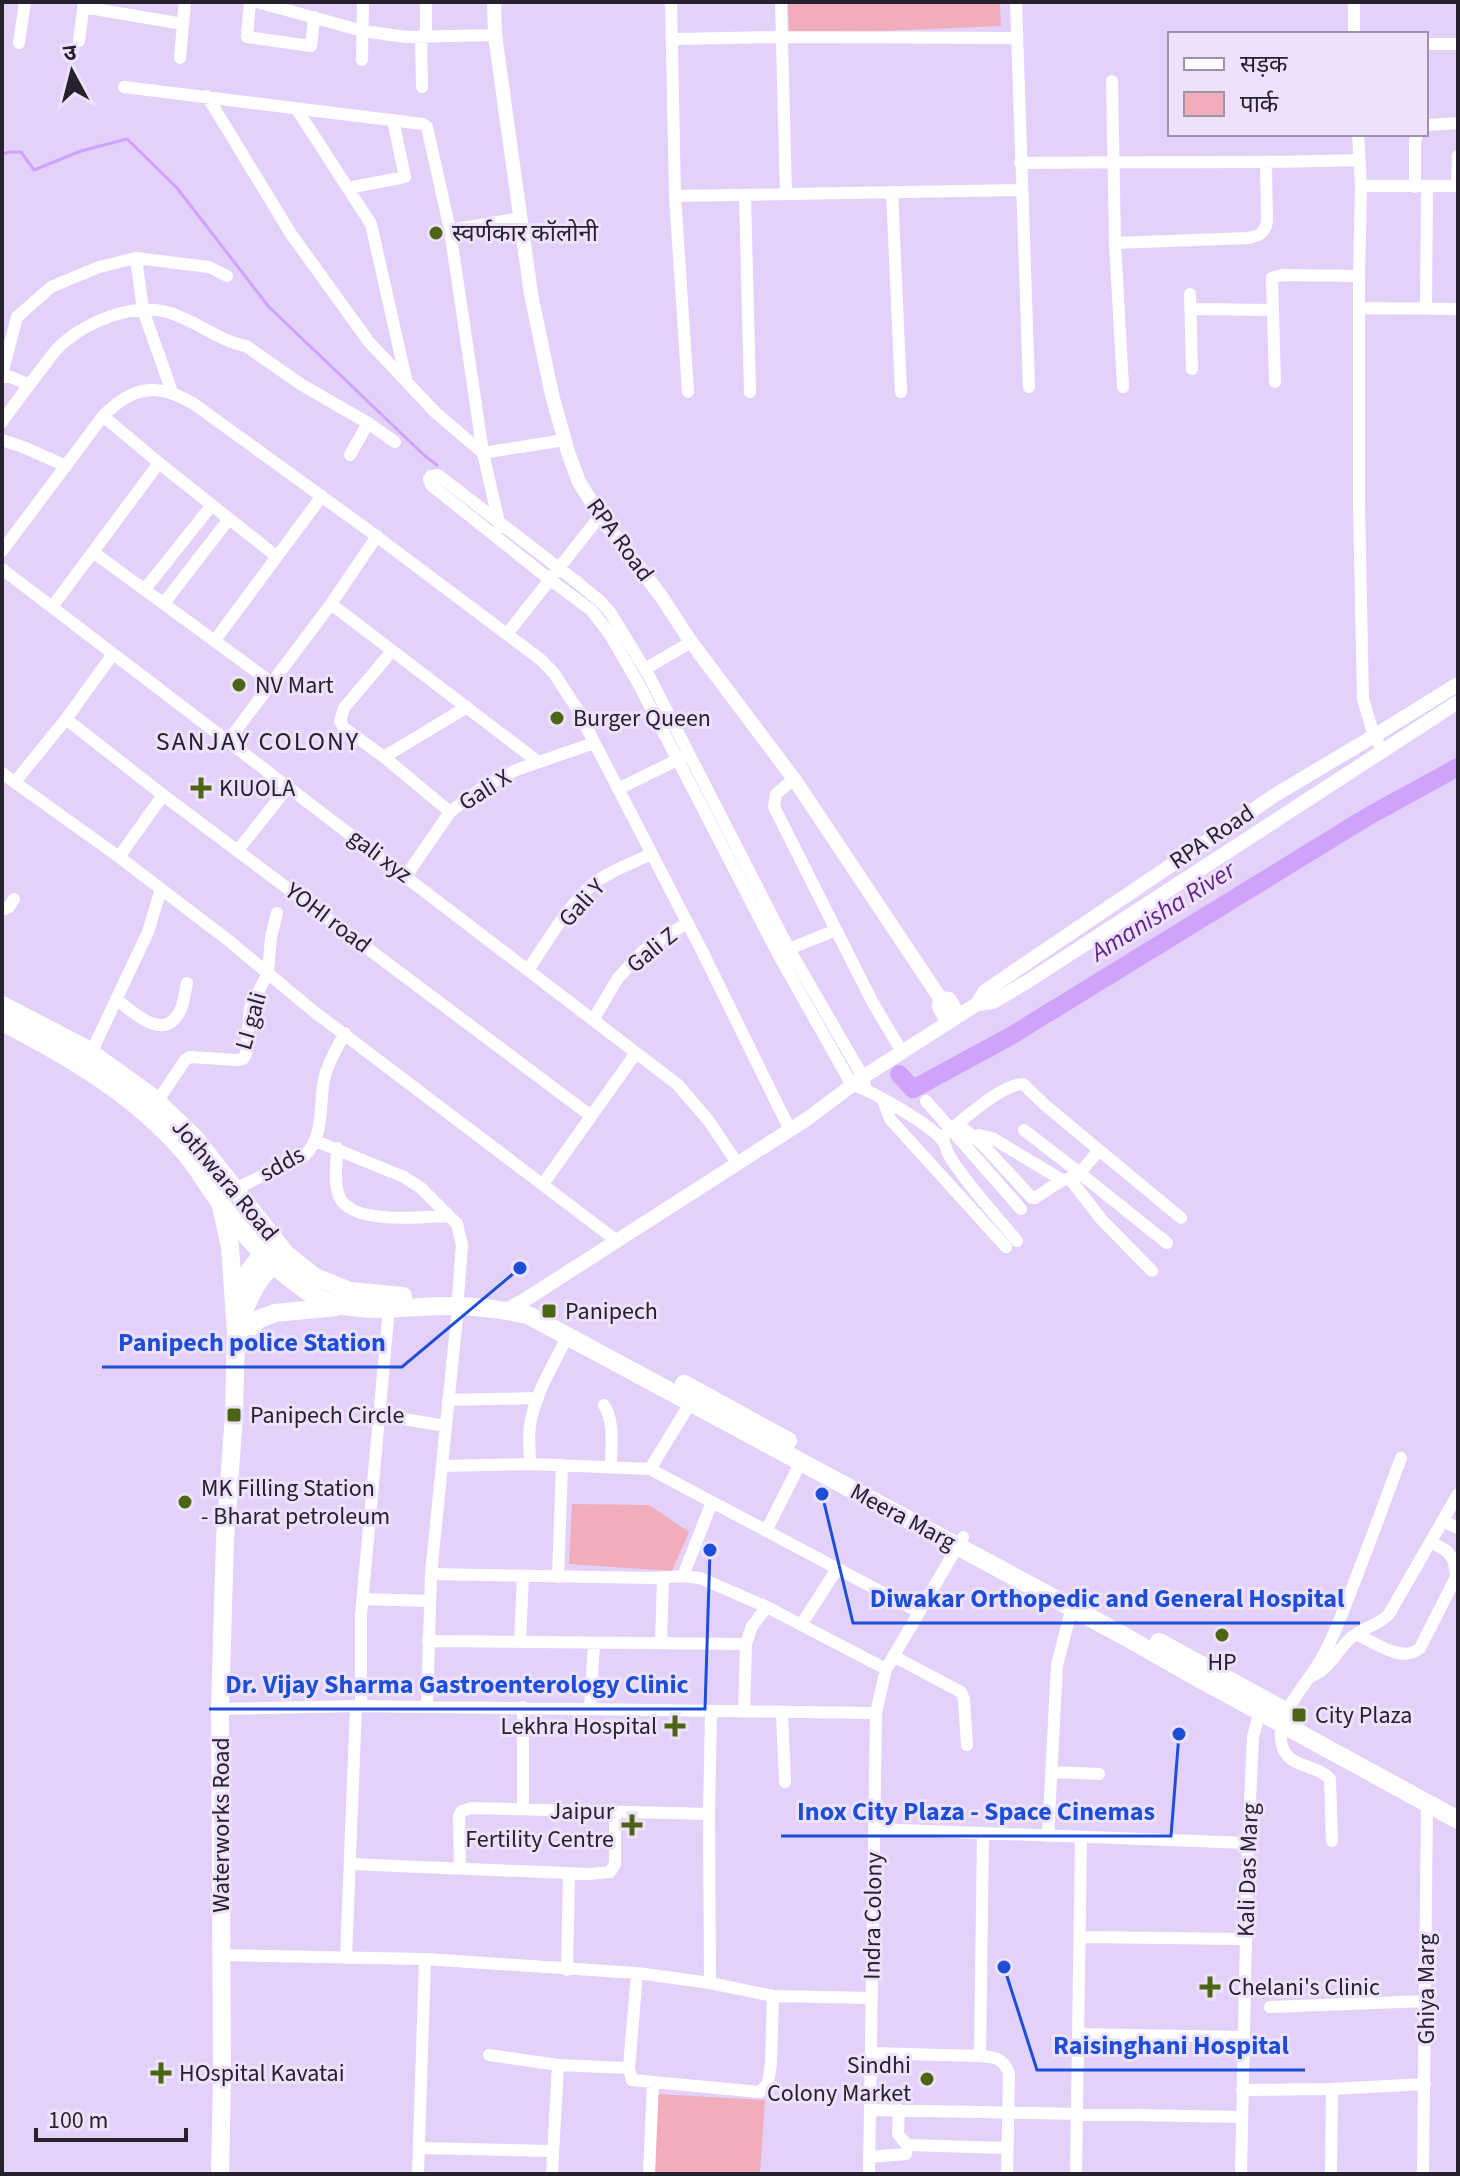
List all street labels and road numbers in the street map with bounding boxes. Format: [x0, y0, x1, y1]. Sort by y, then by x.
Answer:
street label: RPA Road [578, 491, 662, 589]
street label: Gali X [452, 760, 518, 820]
street label: RPA Road [1163, 796, 1261, 878]
street label: gali xyz [341, 820, 419, 892]
street label: Gali Y [550, 870, 614, 935]
street label: YOHI road [277, 873, 378, 962]
street label: Gali Z [619, 919, 685, 981]
street label: LI gali [226, 988, 276, 1054]
street label: Jothwara Road [163, 1111, 287, 1249]
street label: sdds [253, 1137, 311, 1191]
street label: Meera Marg [844, 1474, 962, 1560]
street label: Waterworks Road [204, 1737, 239, 1913]
street label: Kali Das Marg [1228, 1802, 1268, 1938]
street label: Indra Colony [854, 1852, 892, 1980]
street label: Ghiya Marg [1409, 1933, 1444, 2045]

